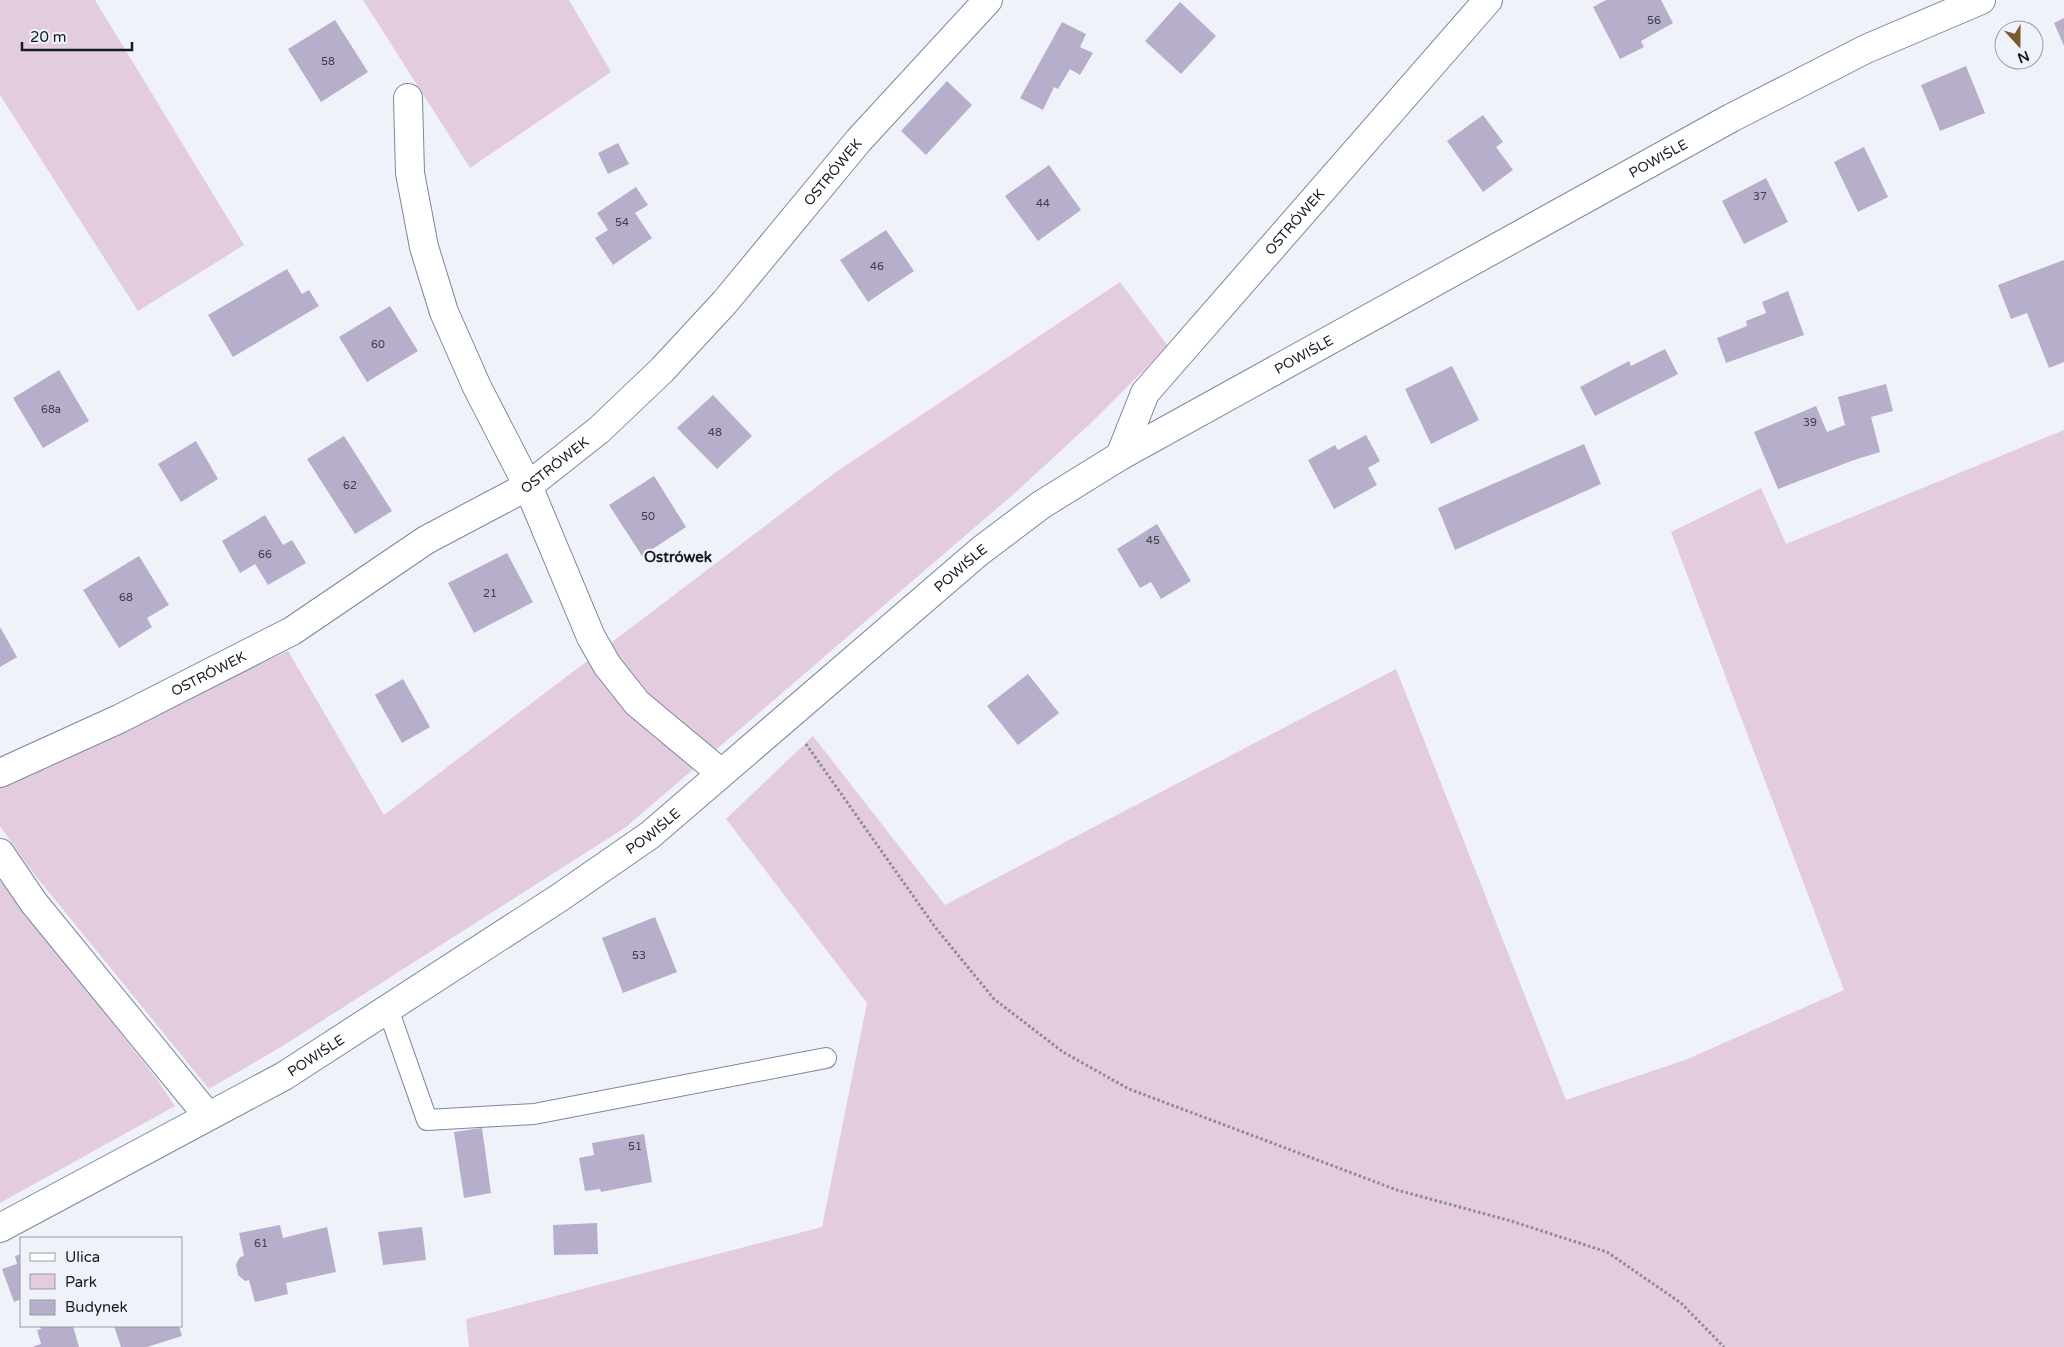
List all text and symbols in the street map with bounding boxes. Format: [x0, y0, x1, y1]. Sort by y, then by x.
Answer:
house number: 56 [1647, 14, 1661, 27]
scale bar [22, 20, 132, 52]
north arrow [1994, 20, 2044, 70]
text: 20 m [30, 28, 67, 46]
text: N [2015, 47, 2032, 67]
house number: 58 [321, 55, 335, 68]
street label: OSTRÓWEK [800, 135, 866, 209]
street label: POWIŚLE [1626, 136, 1691, 182]
street label: OSTRÓWEK [1261, 186, 1328, 259]
house number: 37 [1753, 190, 1767, 203]
house number: 44 [1036, 197, 1050, 210]
house number: 54 [615, 216, 629, 229]
house number: 46 [870, 260, 884, 273]
street label: POWIŚLE [1272, 332, 1336, 378]
house number: 60 [371, 338, 385, 351]
house number: 68a [41, 403, 61, 416]
house number: 39 [1803, 416, 1817, 429]
house number: 48 [708, 426, 722, 439]
street label: OSTRÓWEK [518, 433, 592, 497]
house number: 62 [343, 479, 357, 492]
house number: 50 [641, 510, 655, 523]
house number: 45 [1146, 534, 1160, 547]
street label: POWIŚLE [931, 541, 991, 596]
house number: 66 [258, 548, 272, 561]
district label: Ostrówek [644, 548, 712, 566]
house number: 21 [483, 587, 497, 600]
house number: 68 [119, 591, 133, 604]
street label: OSTRÓWEK [168, 648, 249, 700]
street label: POWIŚLE [623, 805, 684, 858]
house number: 53 [632, 949, 646, 962]
street label: POWIŚLE [284, 1031, 348, 1081]
house number: 51 [628, 1140, 642, 1153]
legend [20, 1237, 182, 1327]
house number: 61 [254, 1237, 268, 1250]
text: Ulica [65, 1248, 100, 1266]
text: Park [65, 1273, 97, 1291]
text: Budynek [65, 1298, 128, 1316]

